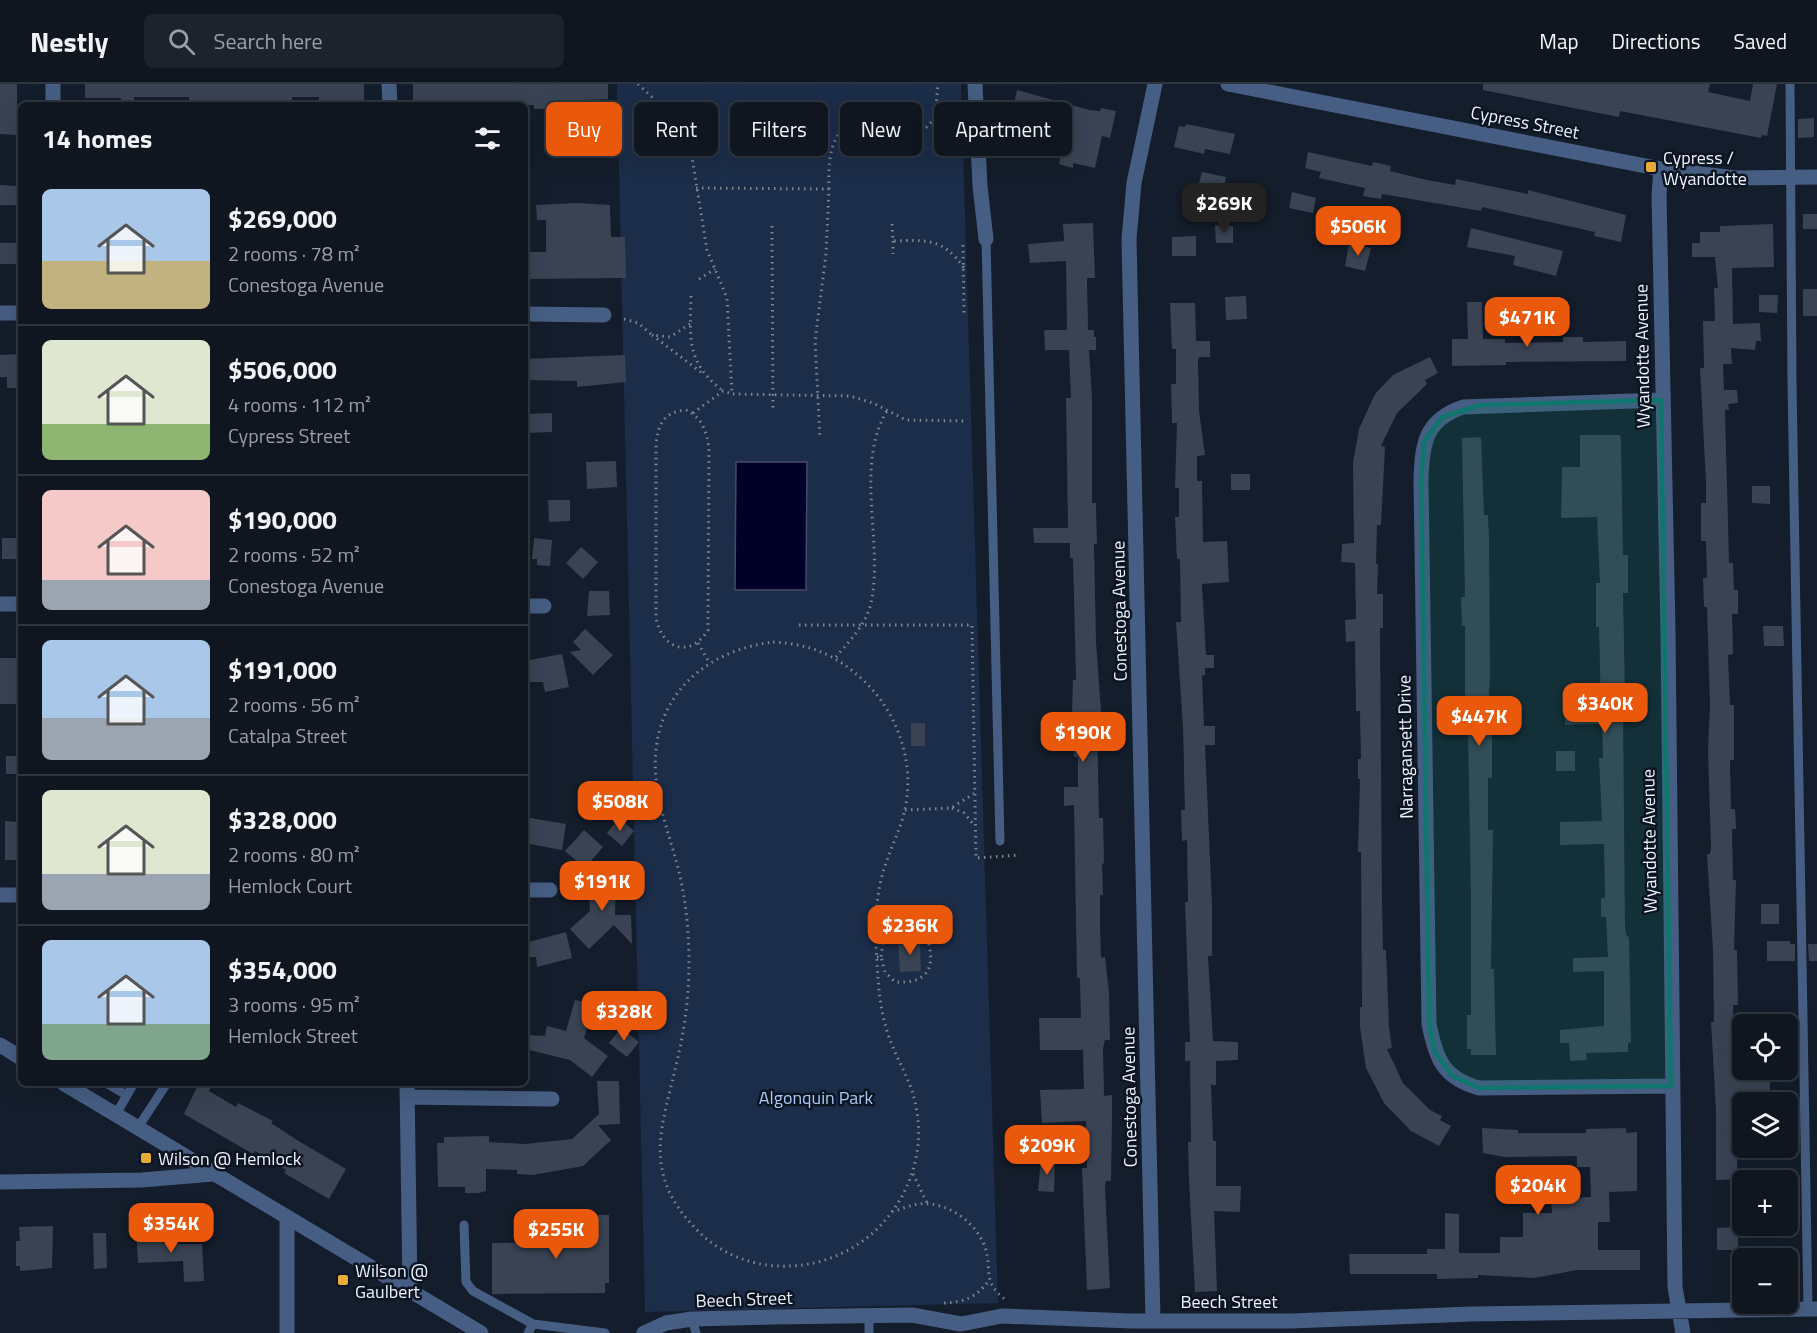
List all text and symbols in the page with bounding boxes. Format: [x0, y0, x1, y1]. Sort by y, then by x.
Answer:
search box [144, 14, 564, 68]
text: Nestly [30, 20, 108, 63]
text: Search here [213, 24, 323, 58]
icon: search [165, 25, 198, 58]
text: Map [1539, 25, 1579, 57]
text: Directions [1612, 25, 1701, 57]
text: Saved [1734, 25, 1787, 57]
street label: Cypress Street [1468, 98, 1582, 146]
chip: Buy [546, 102, 622, 156]
chip: Rent [634, 102, 718, 156]
chip: Filters [730, 102, 828, 156]
chip: New [840, 102, 922, 156]
chip: Apartment [934, 102, 1072, 156]
text: 14 homes [42, 119, 152, 158]
icon: filters [471, 122, 504, 155]
place label: Cypress / Wyandotte [1663, 144, 1747, 192]
marker: Cypress / Wyandotte [1644, 160, 1658, 174]
pin: $269K [1182, 183, 1266, 234]
text: $269K [1196, 187, 1252, 218]
text: $269,000 [228, 199, 337, 238]
pin: $506K [1316, 206, 1400, 257]
text: $506K [1330, 210, 1386, 241]
icon: home [90, 213, 162, 285]
text: 2 rooms · 78 m² [228, 238, 360, 269]
text: Conestoga Avenue [228, 269, 384, 300]
street label: Wyandotte Avenue [1627, 284, 1657, 428]
pin: $471K [1485, 297, 1569, 348]
text: $471K [1499, 301, 1555, 332]
text: $506,000 [228, 350, 337, 389]
icon: home [90, 364, 162, 436]
text: 4 rooms · 112 m² [228, 389, 371, 420]
text: Cypress Street [228, 420, 350, 451]
text: $190,000 [228, 500, 337, 539]
icon: home [90, 514, 162, 586]
text: 2 rooms · 52 m² [228, 539, 360, 570]
street label: Conestoga Avenue [1104, 540, 1134, 682]
text: Conestoga Avenue [228, 570, 384, 601]
text: $191,000 [228, 650, 337, 689]
icon: home [90, 664, 162, 736]
street label: Narragansett Drive [1390, 675, 1420, 819]
pin: $340K [1563, 683, 1647, 734]
text: $340K [1577, 687, 1633, 718]
text: 2 rooms · 56 m² [228, 689, 360, 720]
pin: $447K [1437, 696, 1521, 747]
text: $447K [1451, 700, 1507, 731]
pin: $190K [1041, 712, 1125, 763]
text: $190K [1055, 716, 1111, 747]
text: Catalpa Street [228, 720, 347, 751]
street label: Wyandotte Avenue [1634, 769, 1664, 913]
pin: $508K [578, 781, 662, 832]
text: $508K [592, 785, 648, 816]
text: $328,000 [228, 800, 337, 839]
icon: home [90, 814, 162, 886]
text: 2 rooms · 80 m² [228, 839, 360, 870]
pin: $191K [560, 861, 644, 912]
text: $191K [574, 865, 630, 896]
text: Hemlock Court [228, 870, 352, 901]
pin: $236K [868, 905, 952, 956]
text: $236K [882, 909, 938, 940]
text: $354,000 [228, 950, 337, 989]
icon: home [90, 964, 162, 1036]
text: 3 rooms · 95 m² [228, 989, 360, 1020]
pin: $328K [582, 991, 666, 1042]
text: $328K [596, 995, 652, 1026]
map controls [1732, 1014, 1798, 1314]
button: locate [1732, 1014, 1798, 1080]
text: Hemlock Street [228, 1020, 358, 1051]
street label: Conestoga Avenue [1114, 1026, 1144, 1168]
park label: Algonquin Park [759, 1084, 874, 1111]
button: layers [1732, 1092, 1798, 1158]
pin: $209K [1005, 1125, 1089, 1176]
text: $209K [1019, 1129, 1075, 1160]
place label: Wilson @ Hemlock [158, 1145, 302, 1172]
marker: Wilson @ Hemlock [139, 1151, 153, 1165]
pin: $204K [1496, 1165, 1580, 1216]
text: $204K [1510, 1169, 1566, 1200]
button: + [1732, 1170, 1798, 1236]
pin: $354K [129, 1203, 213, 1254]
text: $354K [143, 1207, 199, 1238]
pin: $255K [514, 1209, 598, 1260]
text: $255K [528, 1213, 584, 1244]
button: − [1732, 1248, 1798, 1314]
place label: Wilson @ Gaulbert [355, 1257, 428, 1305]
marker: Wilson @ Gaulbert [336, 1273, 350, 1287]
street label: Beech Street [695, 1284, 794, 1314]
street label: Beech Street [1180, 1288, 1278, 1315]

